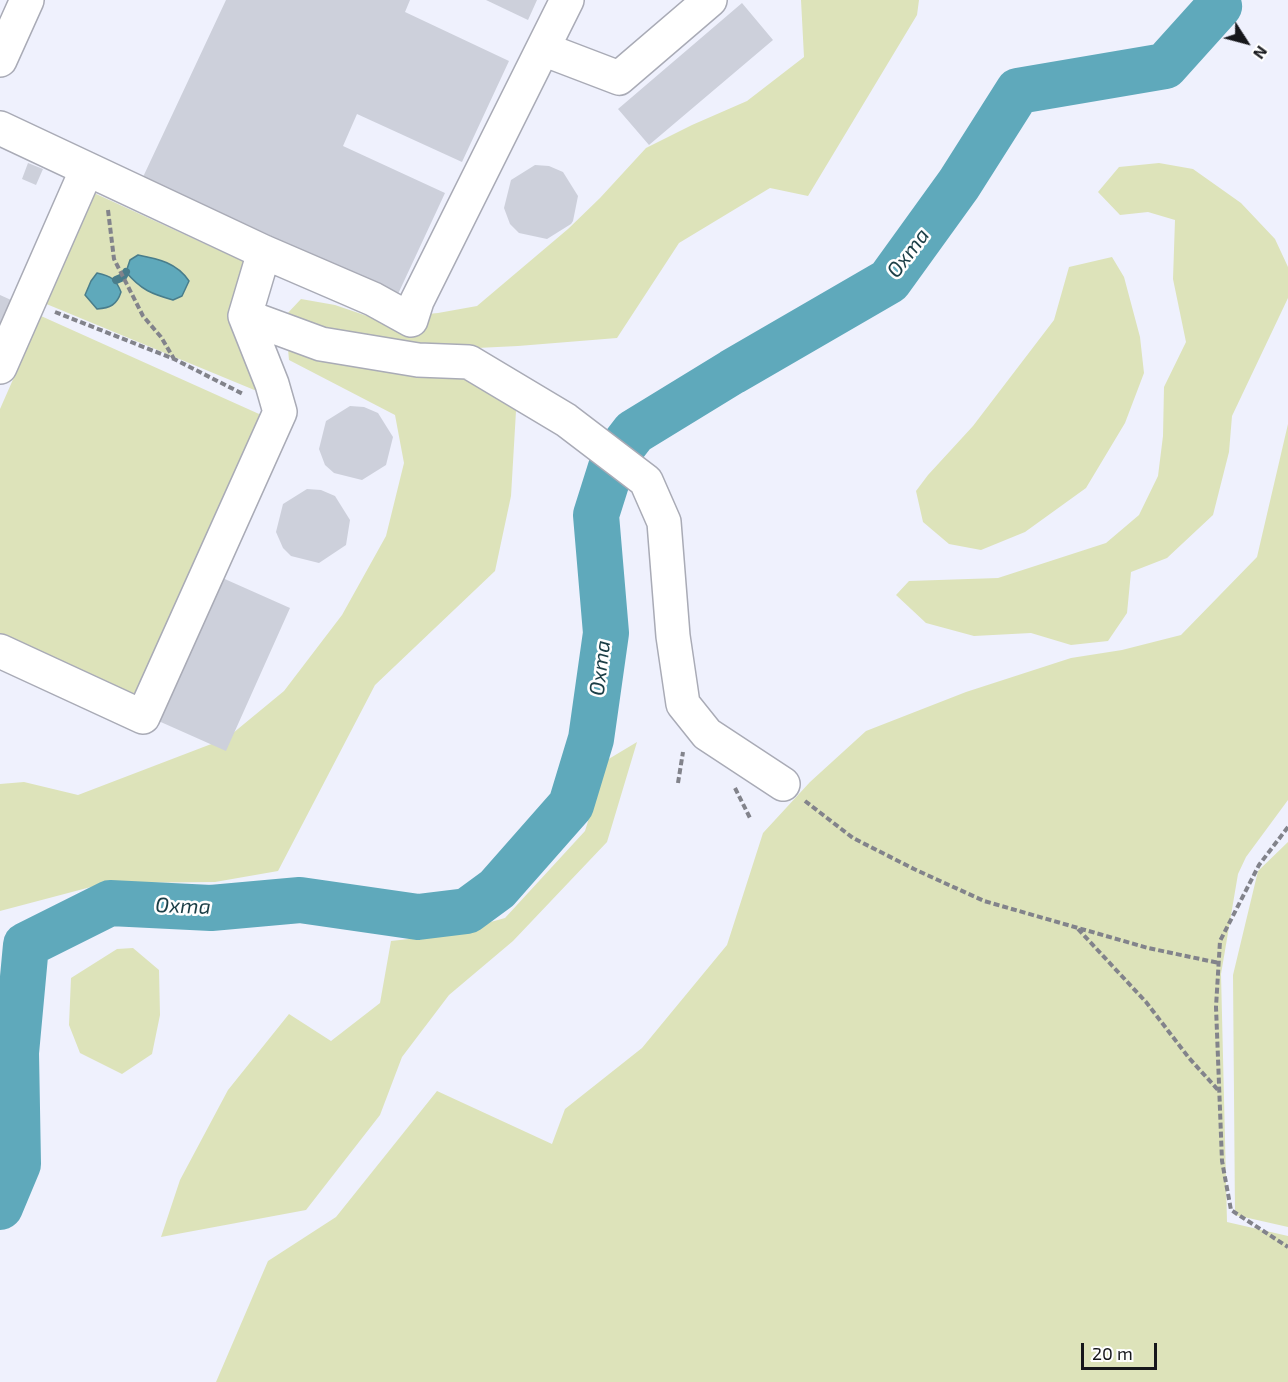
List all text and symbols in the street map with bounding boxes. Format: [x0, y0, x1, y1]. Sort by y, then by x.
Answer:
north arrow [1216, 12, 1276, 72]
text: N [1250, 43, 1272, 63]
water label: Охта [881, 223, 935, 283]
water label: Охта [584, 639, 616, 697]
water label: Охта [155, 892, 211, 920]
scale bar [1084, 1331, 1160, 1369]
text: 20 m [1092, 1342, 1133, 1364]

